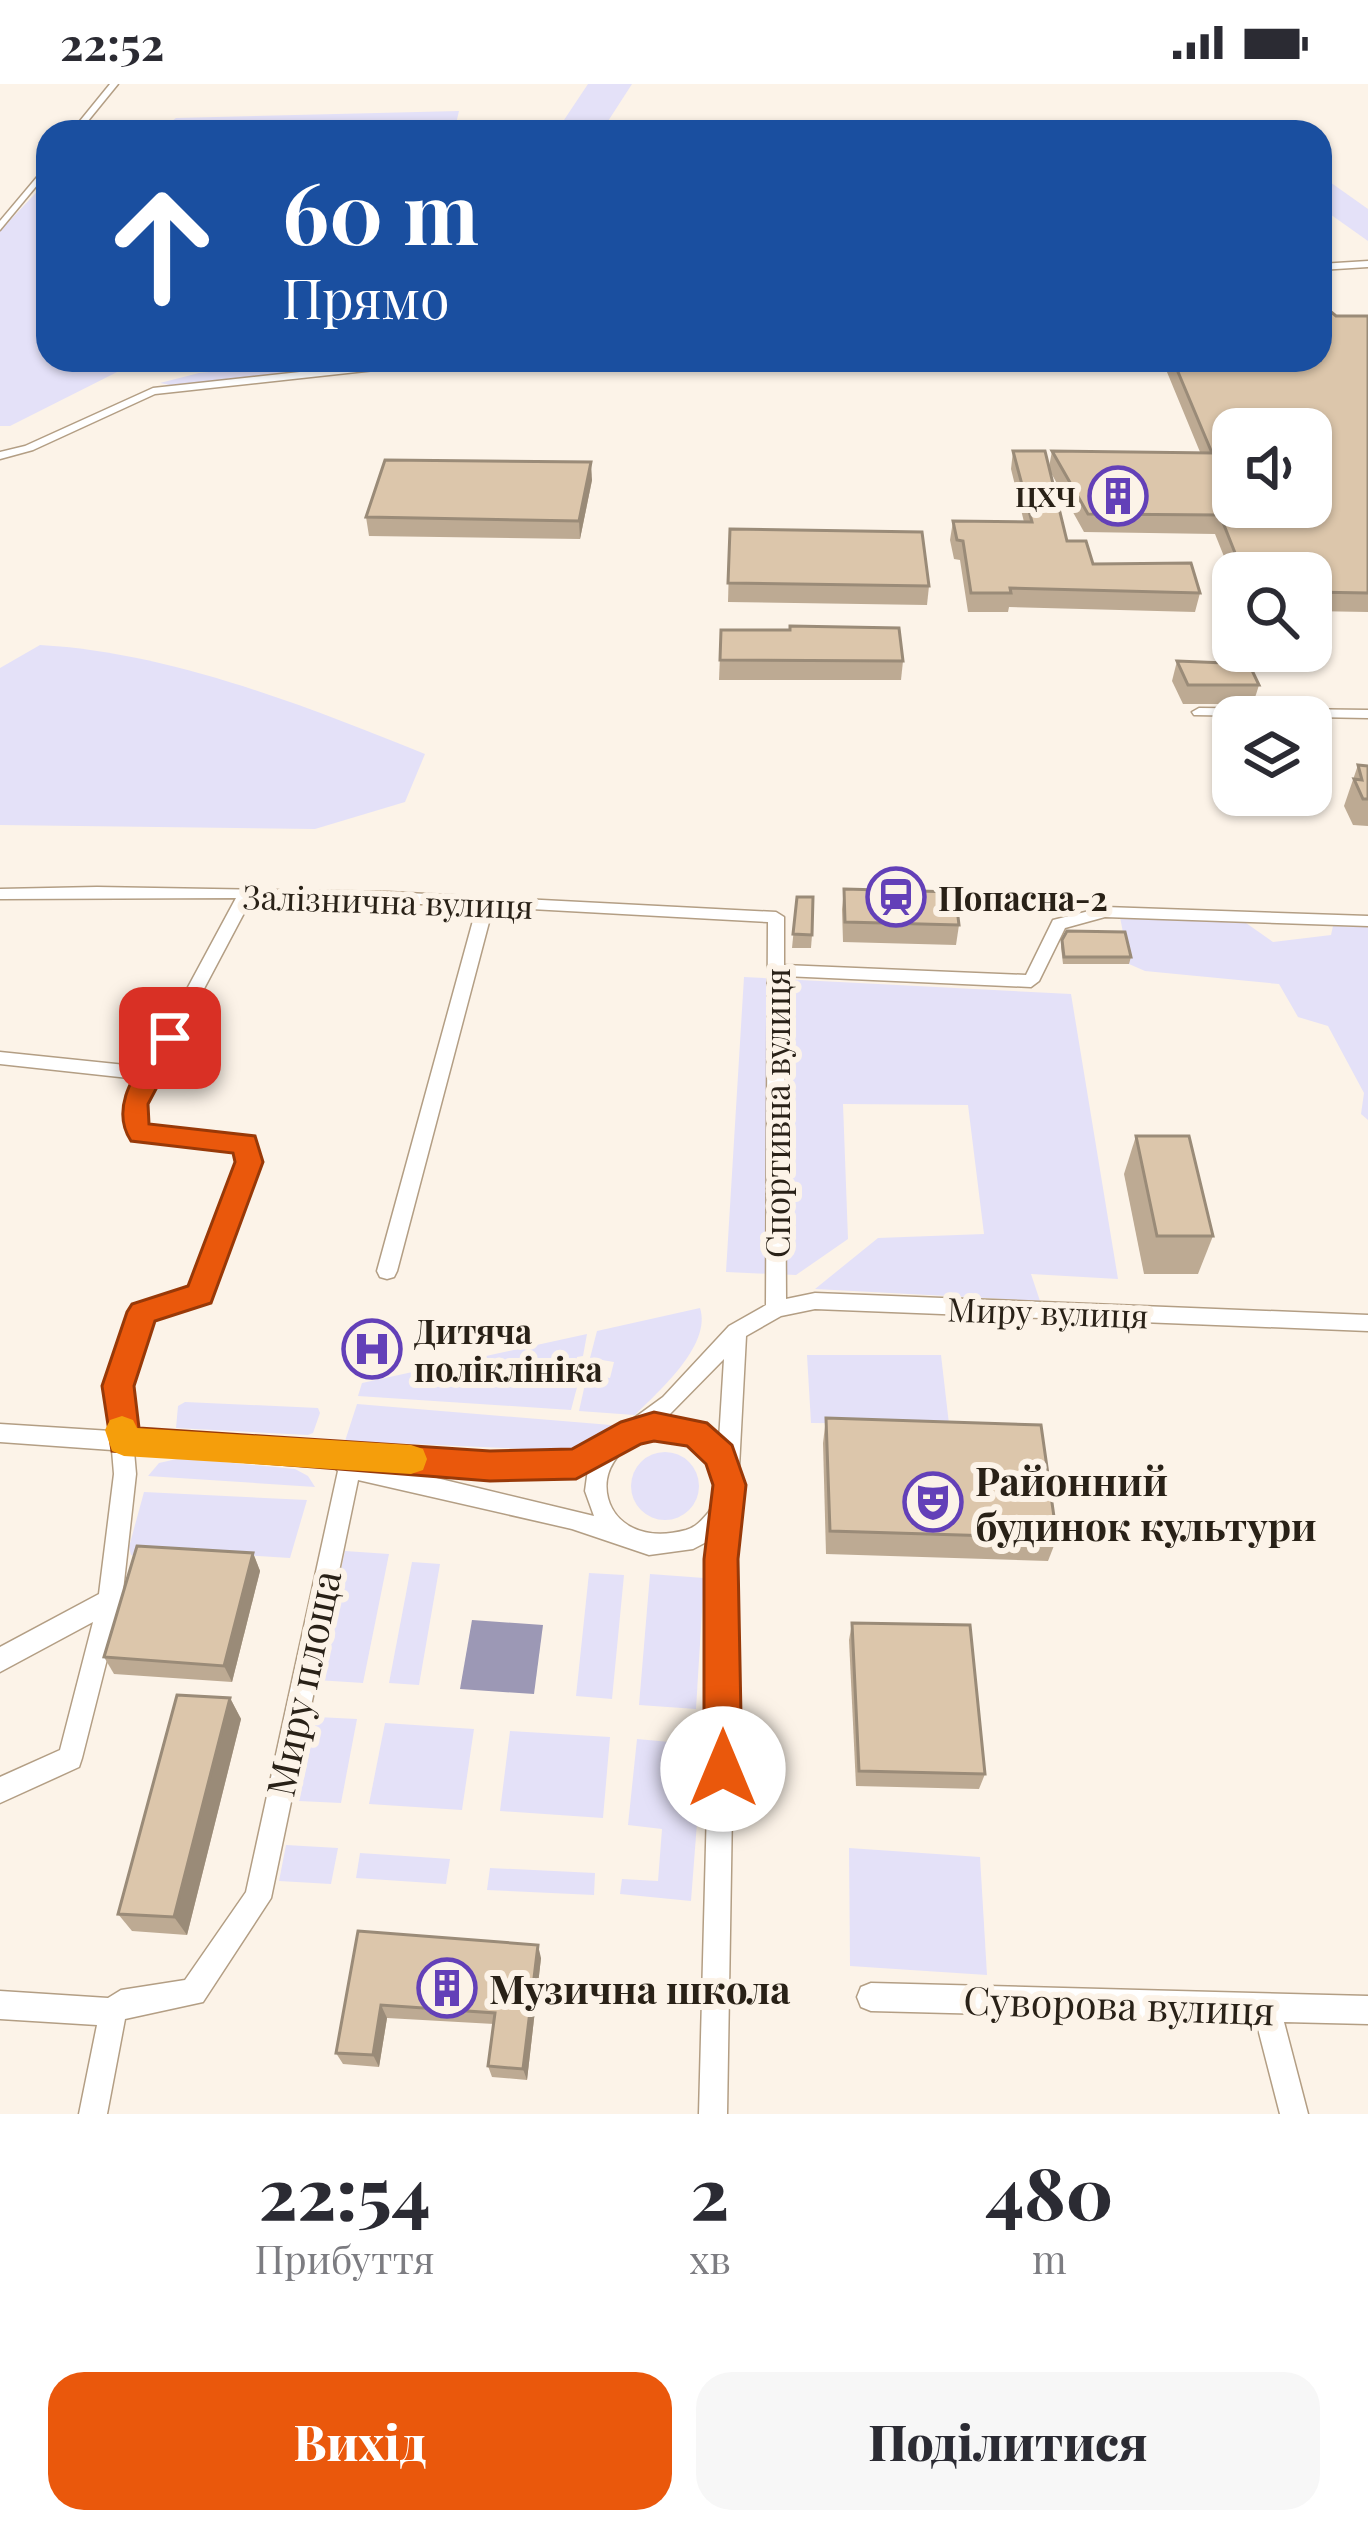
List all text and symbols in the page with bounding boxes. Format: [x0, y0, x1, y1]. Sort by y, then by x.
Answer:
text: 22:52 [60, 12, 164, 72]
text: 60 m [282, 154, 479, 266]
icon: ahead [84, 168, 240, 324]
text: Прямо [282, 261, 450, 333]
map controls [1212, 408, 1332, 816]
button: sound [1212, 408, 1332, 528]
building icon: ЦХЧ [1087, 465, 1149, 527]
place label: ЦХЧ [1015, 478, 1076, 514]
button: search [1212, 552, 1332, 672]
button: layers [1212, 696, 1332, 816]
station icon: Попасна-2 [865, 866, 927, 928]
street label: Залізнична вулиця [242, 873, 534, 927]
place label: Попасна-2 [938, 875, 1108, 919]
street label: Спортивна вулиця [754, 968, 798, 1258]
pin [119, 987, 221, 1089]
icon: arrive [137, 1005, 203, 1071]
street label: Миру вулиця [947, 1286, 1149, 1336]
place label: Дитяча поліклініка [414, 1308, 603, 1390]
hospital icon: Дитяча поліклініка [341, 1318, 403, 1380]
place label: Районний будинок культури [975, 1454, 1317, 1551]
theatre icon: Районний будинок культури [902, 1471, 964, 1533]
street label: Миру площа [253, 1565, 351, 1801]
position arrow [660, 1706, 786, 1832]
building icon: Музична школа [416, 1957, 478, 2019]
place label: Музична школа [489, 1962, 791, 2014]
street label: Суворова вулиця [963, 1973, 1275, 2035]
text: 22:54 [259, 2142, 431, 2238]
text: 2 [691, 2142, 729, 2238]
text: 480 [986, 2142, 1113, 2238]
text: Прибуття [255, 2232, 434, 2284]
text: хв [689, 2232, 731, 2284]
text: m [1032, 2232, 1067, 2284]
button: Вихід [48, 2372, 672, 2510]
button: Поділитися [696, 2372, 1320, 2510]

